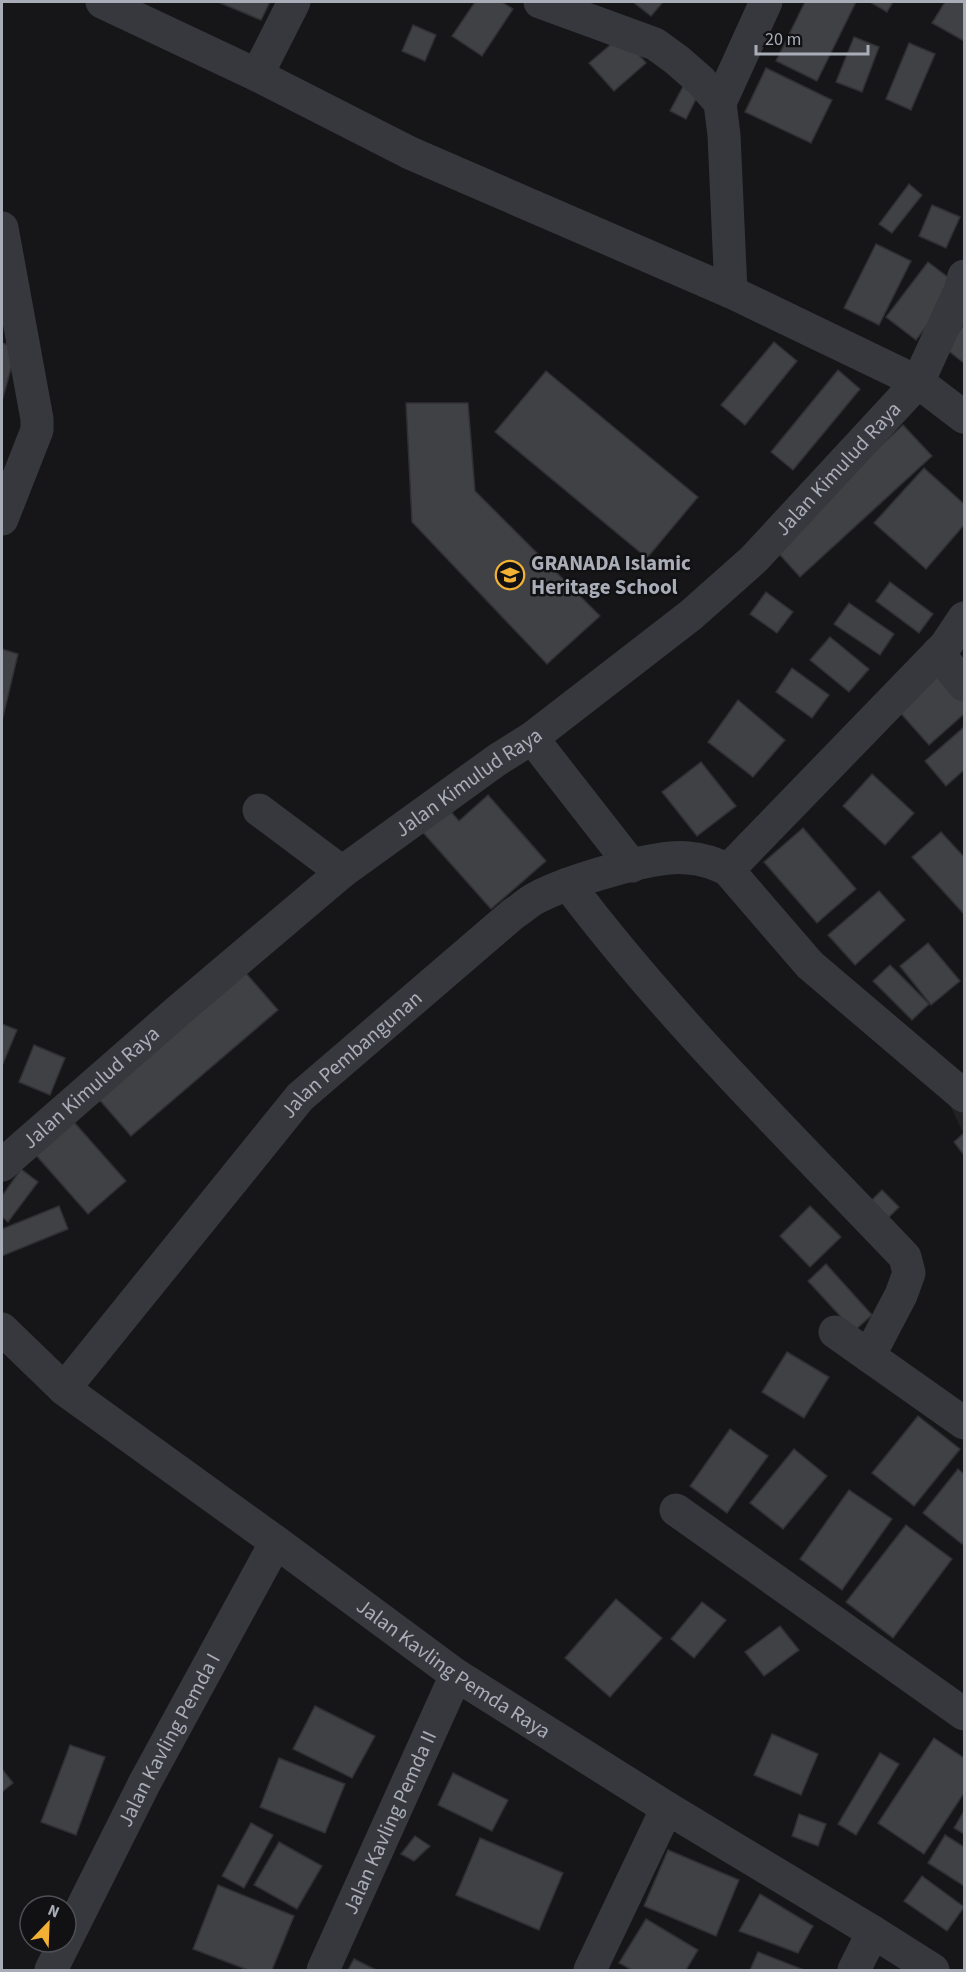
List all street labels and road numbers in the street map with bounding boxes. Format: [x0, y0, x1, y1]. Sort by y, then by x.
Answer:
street label: Jalan Kimulud Raya [768, 395, 908, 542]
street label: Jalan Kimulud Raya [389, 720, 549, 844]
street label: Jalan Pembangunan [273, 983, 429, 1125]
street label: Jalan Kimulud Raya [16, 1019, 166, 1156]
street label: Jalan Kavling Pemda Raya [350, 1591, 557, 1746]
street label: Jalan Kavling Pemda I [110, 1648, 228, 1832]
street label: Jalan Kavling Pemda II [335, 1726, 444, 1919]

